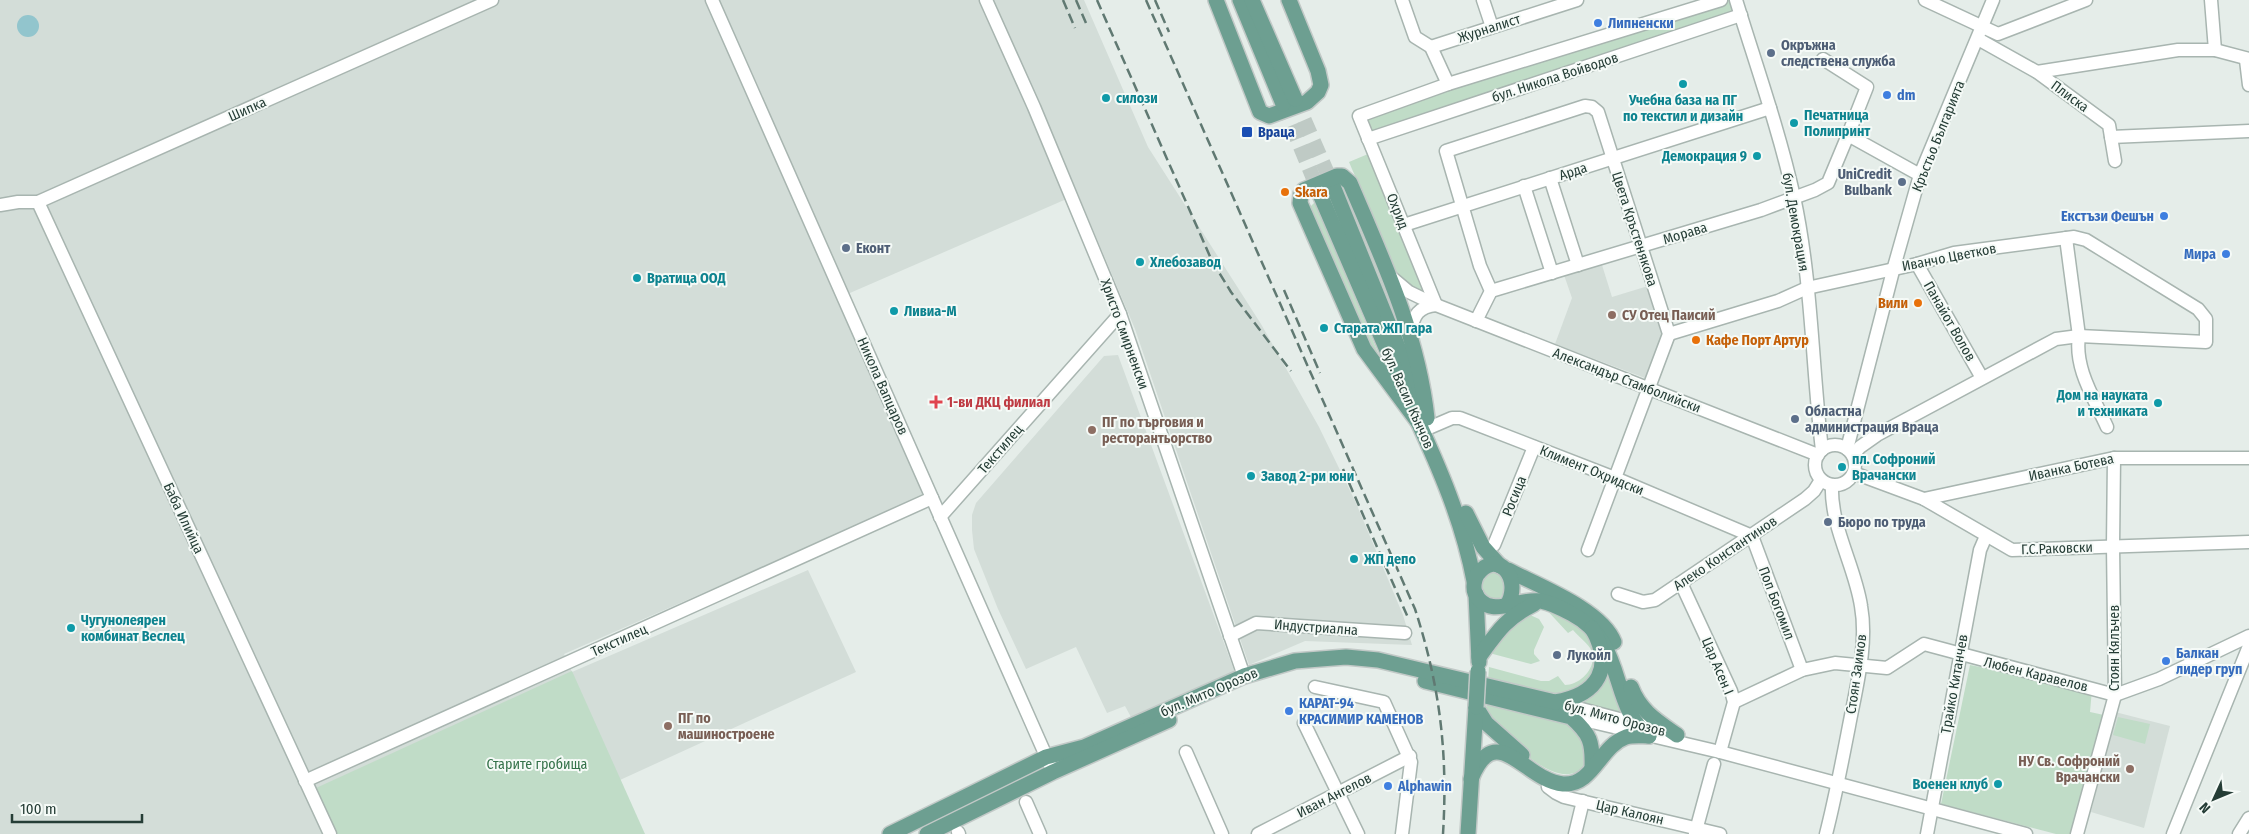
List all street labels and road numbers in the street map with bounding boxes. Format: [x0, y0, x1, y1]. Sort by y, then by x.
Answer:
street label: Журналист [1456, 10, 1523, 47]
street label: бул. Никола Войводов [1490, 49, 1621, 106]
street label: Плиска [2048, 77, 2092, 116]
street label: Кръстьо Българията [1908, 78, 1969, 194]
street label: Шипка [226, 94, 269, 125]
street label: Арда [1557, 159, 1590, 184]
street label: Цвета Кръстенякова [1608, 170, 1661, 289]
street label: бул. Демокрация [1778, 171, 1813, 273]
street label: Охрид [1383, 191, 1412, 231]
street label: Морава [1661, 219, 1709, 248]
street label: Иванчо Цветков [1900, 240, 1998, 275]
street label: Христо Смирненски [1097, 277, 1152, 392]
street label: Панайот Волов [1920, 278, 1979, 364]
street label: Никола Вапцаров [853, 335, 912, 438]
street label: Александър Стамболийски [1550, 344, 1703, 417]
street label: бул. Васил Кънчов [1378, 345, 1437, 451]
street label: Текстилец [974, 421, 1027, 477]
street label: Климент Охридски [1537, 442, 1646, 499]
street label: Иванка Ботева [2027, 450, 2115, 485]
street label: Росица [1499, 473, 1530, 519]
street label: Баба Илийца [160, 480, 207, 557]
street label: Алеко Константинов [1670, 512, 1780, 594]
street label: Г.С.Раковски [2021, 539, 2093, 558]
street label: Поп Богомил [1755, 564, 1798, 642]
street label: Стоян Кялъчев [2106, 605, 2123, 691]
street label: Индустриална [1273, 616, 1359, 639]
street label: Текстилец [588, 620, 651, 660]
street label: Стоян Заимов [1842, 633, 1871, 715]
street label: Трайко Китанчев [1937, 633, 1972, 735]
street label: Цар Асен I [1698, 635, 1737, 697]
street label: Любен Каравелов [1982, 653, 2090, 696]
street label: бул. Мито Орозов [1158, 664, 1260, 721]
street label: бул. Мито Орозов [1562, 697, 1667, 740]
street label: Иван Ангелов [1294, 769, 1374, 821]
street label: Цар Калоян [1594, 796, 1665, 829]

